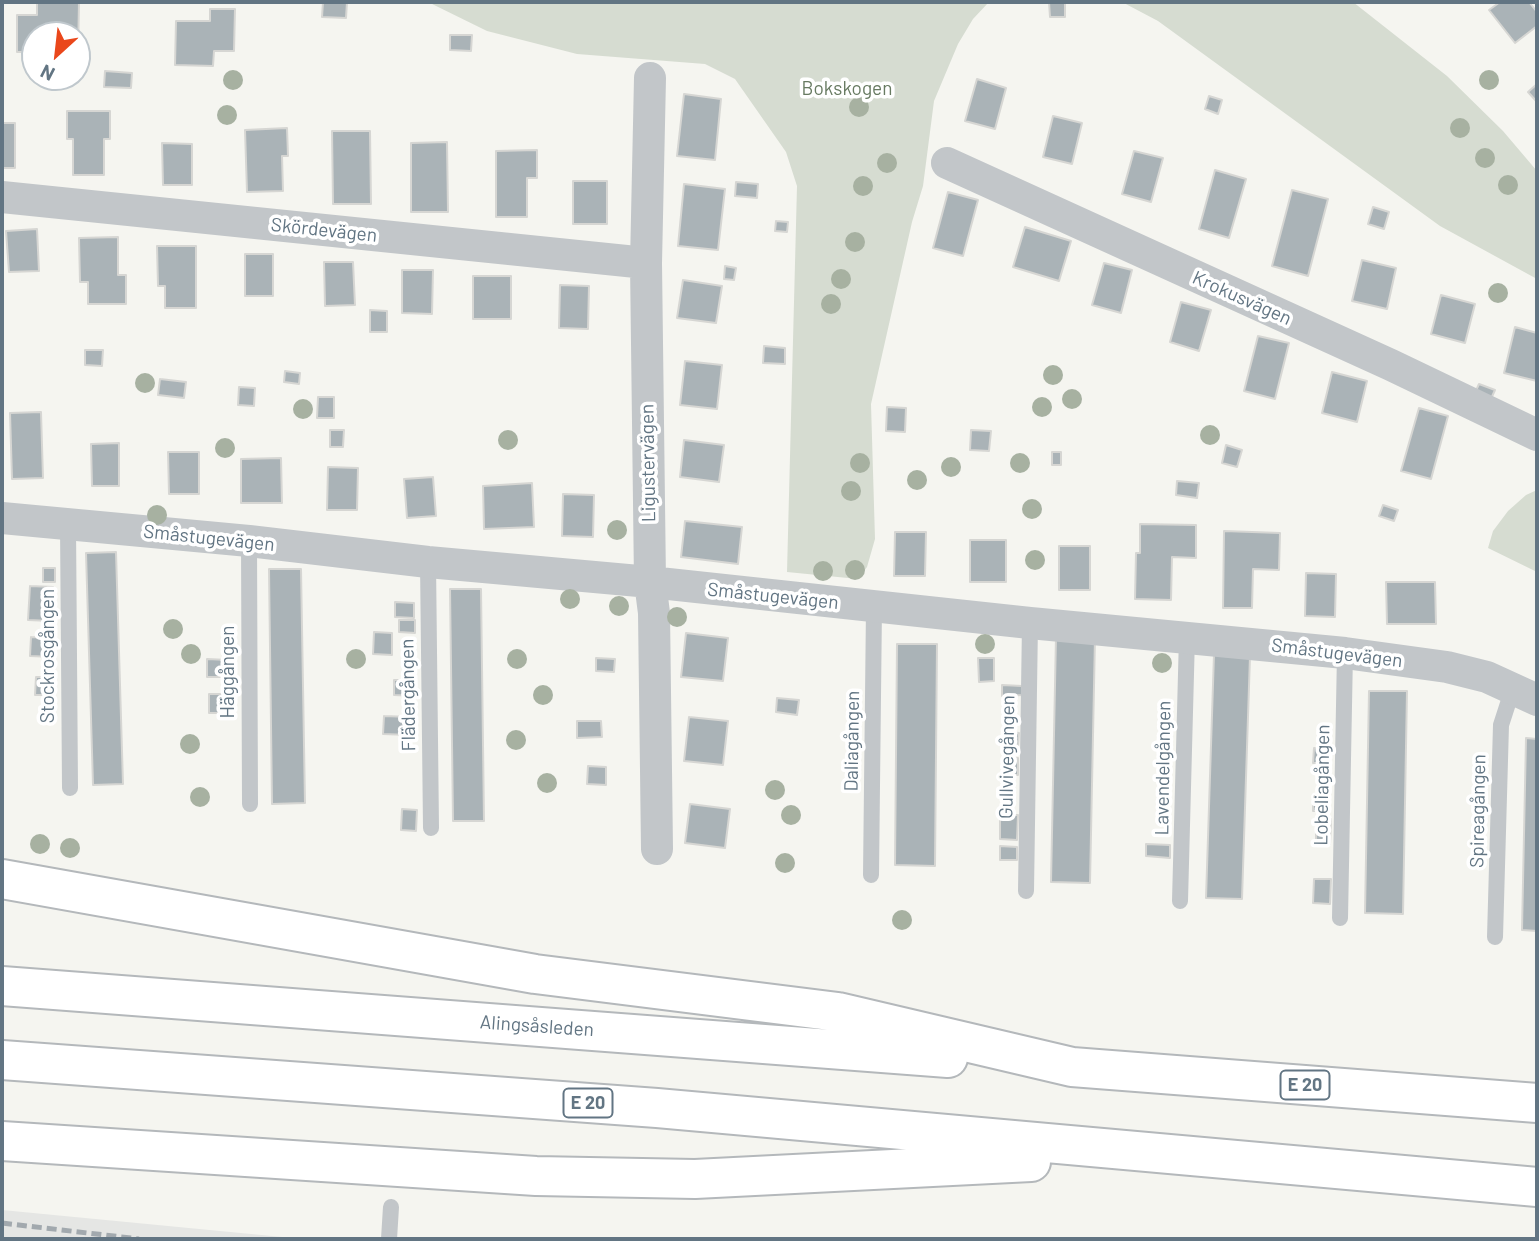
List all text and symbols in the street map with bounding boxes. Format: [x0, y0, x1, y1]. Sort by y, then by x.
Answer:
north arrow [21, 21, 91, 91]
text: N [36, 60, 58, 86]
park label: Bokskogen [802, 78, 892, 100]
street label: Skördevägen [270, 213, 378, 247]
street label: Krokusvägen [1189, 266, 1295, 330]
street label: Ligustervägen [636, 404, 660, 522]
street label: Småstugevägen [142, 520, 276, 556]
street label: Småstugevägen [706, 578, 840, 614]
street label: Stockrosgången [37, 589, 59, 723]
street label: Häggången [217, 626, 239, 718]
street label: Småstugevägen [1270, 634, 1404, 672]
street label: Flädergången [396, 639, 420, 751]
street label: Daliagången [840, 690, 864, 792]
street label: Gullvivegången [995, 695, 1019, 819]
street label: Lavendelgången [1150, 700, 1176, 836]
street label: Lobeliagången [1310, 724, 1334, 846]
street label: Spireagången [1466, 754, 1490, 868]
street label: Alingsåsleden [479, 1011, 595, 1041]
road number: E 20 [1280, 1070, 1330, 1100]
road number: E 20 [564, 1088, 612, 1118]

